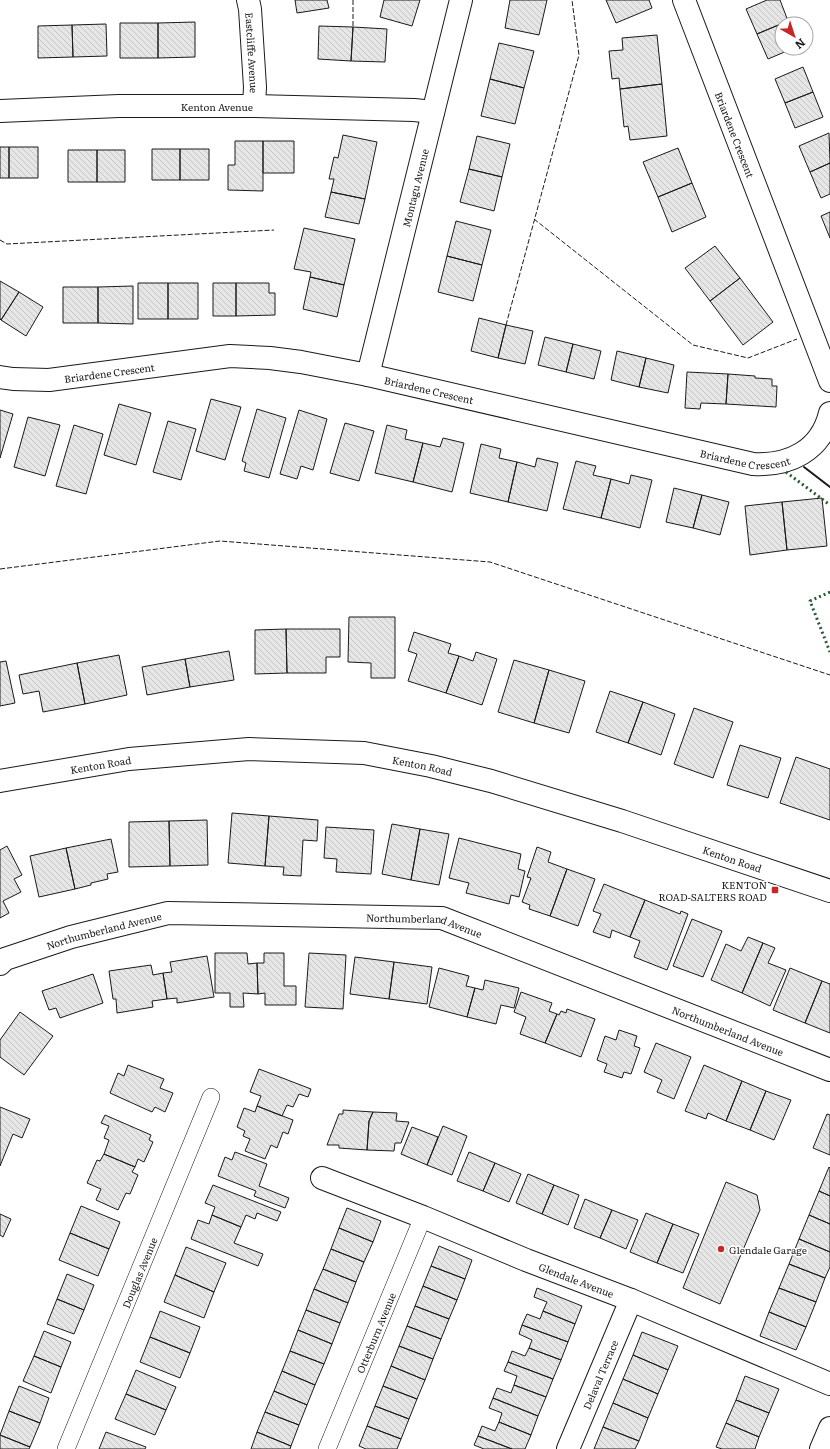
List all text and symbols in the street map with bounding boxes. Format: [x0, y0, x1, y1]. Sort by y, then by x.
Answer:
street label: Eastcliffe Avenue [243, 12, 263, 94]
north arrow [774, 16, 814, 56]
text: N [792, 35, 810, 54]
street label: Briardene Crescent [712, 89, 759, 180]
street label: Kenton Avenue [181, 99, 253, 114]
street label: Montagu Avenue [398, 147, 431, 228]
street label: Briardene Crescent [63, 359, 155, 385]
street label: Briardene Crescent [383, 372, 475, 407]
street label: Briardene Crescent [699, 445, 792, 472]
street label: Kenton Road [69, 751, 132, 776]
street label: Kenton Road [391, 751, 454, 779]
street label: Kenton Road [701, 841, 764, 875]
place label: KENTON ROAD-SALTERS ROAD [659, 877, 767, 904]
marker: KENTON ROAD-SALTERS ROAD [770, 885, 780, 895]
street label: Northumberland Avenue [44, 907, 163, 952]
street label: Northumberland Avenue [366, 909, 485, 941]
street label: Northumberland Avenue [670, 1001, 786, 1059]
street label: Douglas Avenue [117, 1235, 160, 1310]
place label: Glendale Garage [729, 1242, 807, 1257]
marker: Glendale Garage [716, 1244, 726, 1254]
street label: Glendale Avenue [537, 1258, 616, 1300]
street label: Otterburn Avenue [352, 1290, 399, 1375]
street label: Delaval Terrace [578, 1337, 621, 1412]

